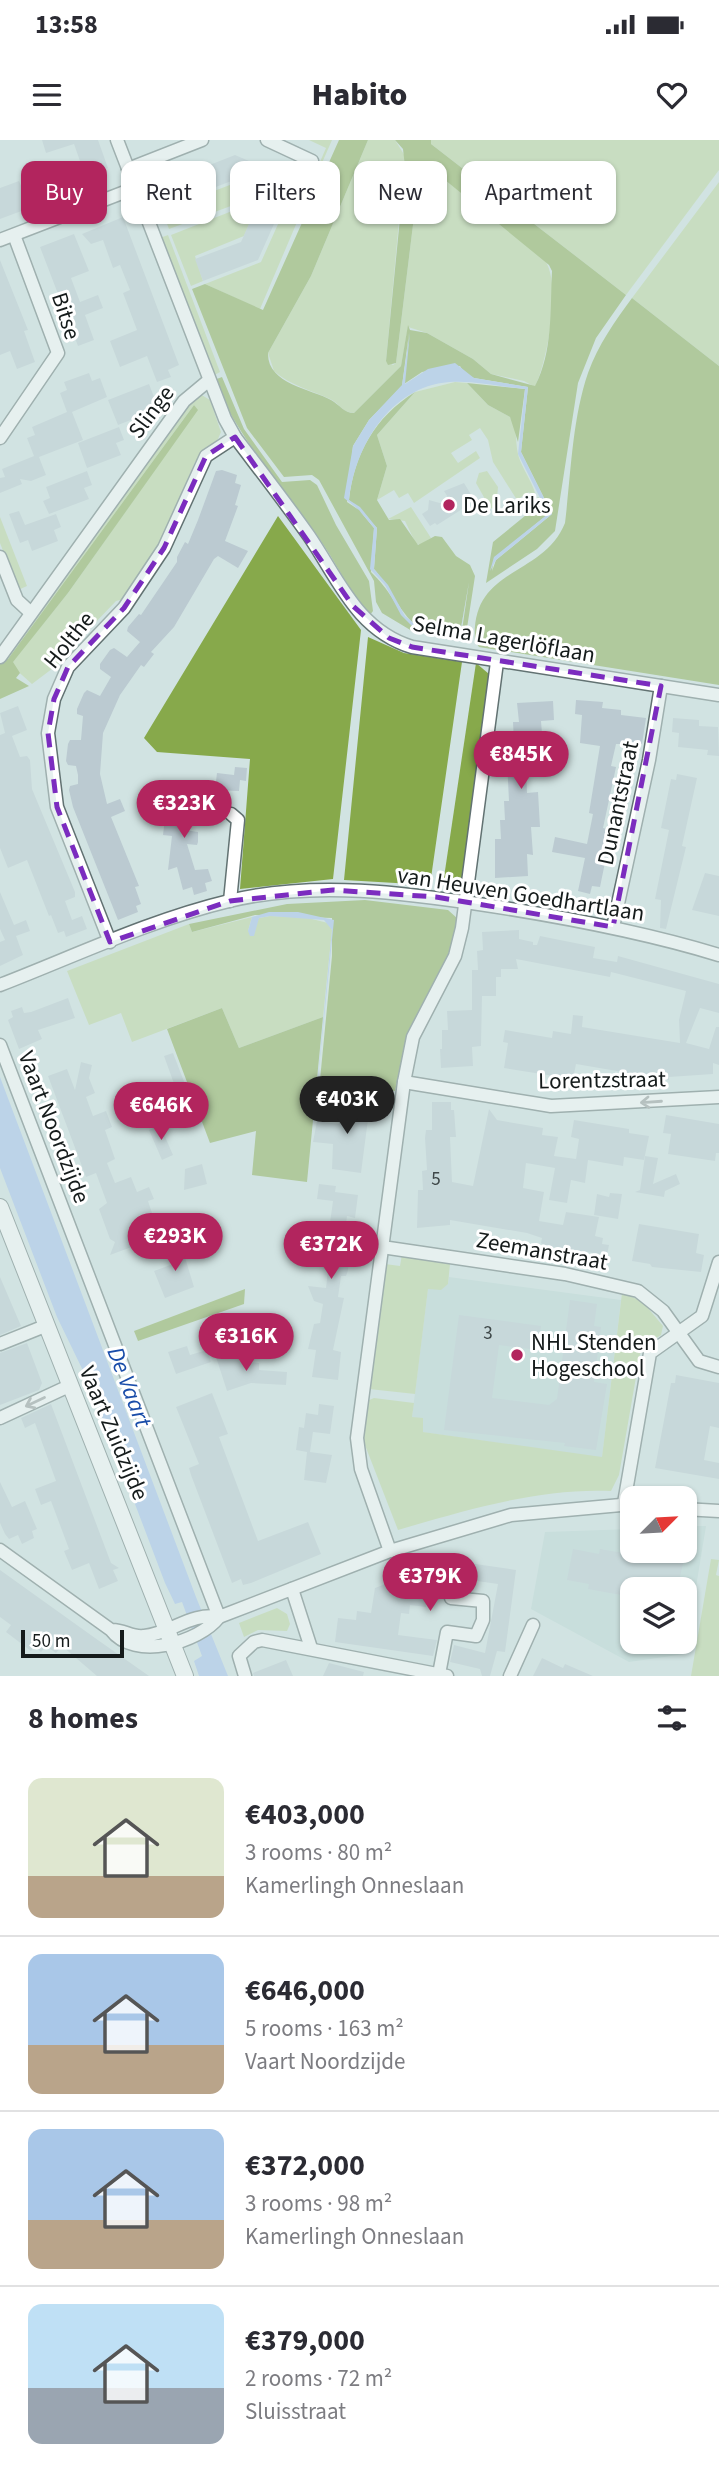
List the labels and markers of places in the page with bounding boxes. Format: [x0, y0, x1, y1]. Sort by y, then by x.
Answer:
place label: De Lariks [463, 489, 551, 522]
marker: De Lariks [441, 497, 457, 513]
pin: €845K [472, 732, 570, 791]
pin: €323K [135, 780, 233, 840]
pin: €403K [298, 1076, 396, 1136]
pin: €646K [112, 1082, 210, 1142]
pin: €293K [126, 1214, 224, 1273]
pin: €372K [282, 1222, 380, 1281]
pin: €316K [197, 1314, 295, 1373]
place label: NHL Stenden Hogeschool [531, 1326, 657, 1385]
marker: NHL Stenden Hogeschool [509, 1347, 525, 1363]
pin: €379K [381, 1554, 479, 1613]

